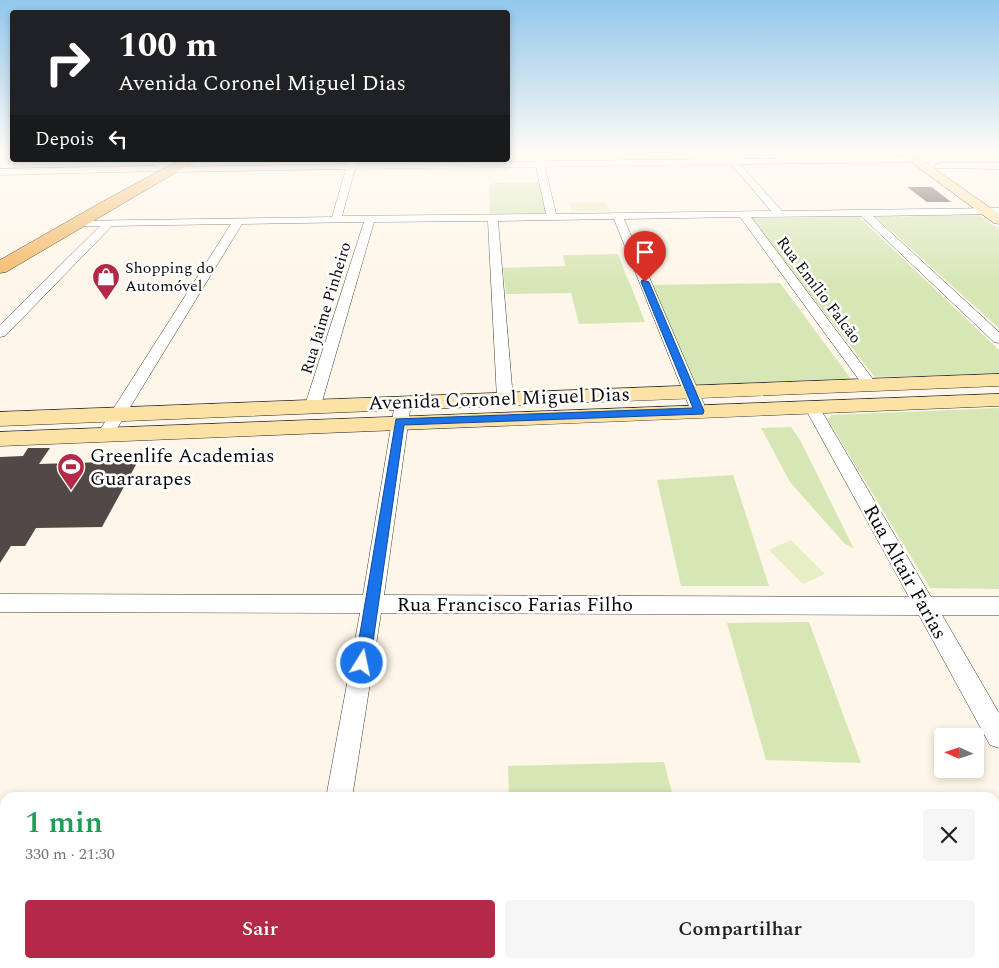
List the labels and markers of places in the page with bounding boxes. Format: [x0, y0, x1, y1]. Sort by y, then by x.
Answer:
pin [624, 231, 666, 282]
place label: Shopping do Automóvel [125, 256, 214, 298]
shop icon: Shopping do Automóvel [91, 262, 121, 301]
place label: Greenlife Academias Guararapes [90, 441, 275, 494]
sports icon: Greenlife Academias Guararapes [56, 452, 86, 491]

